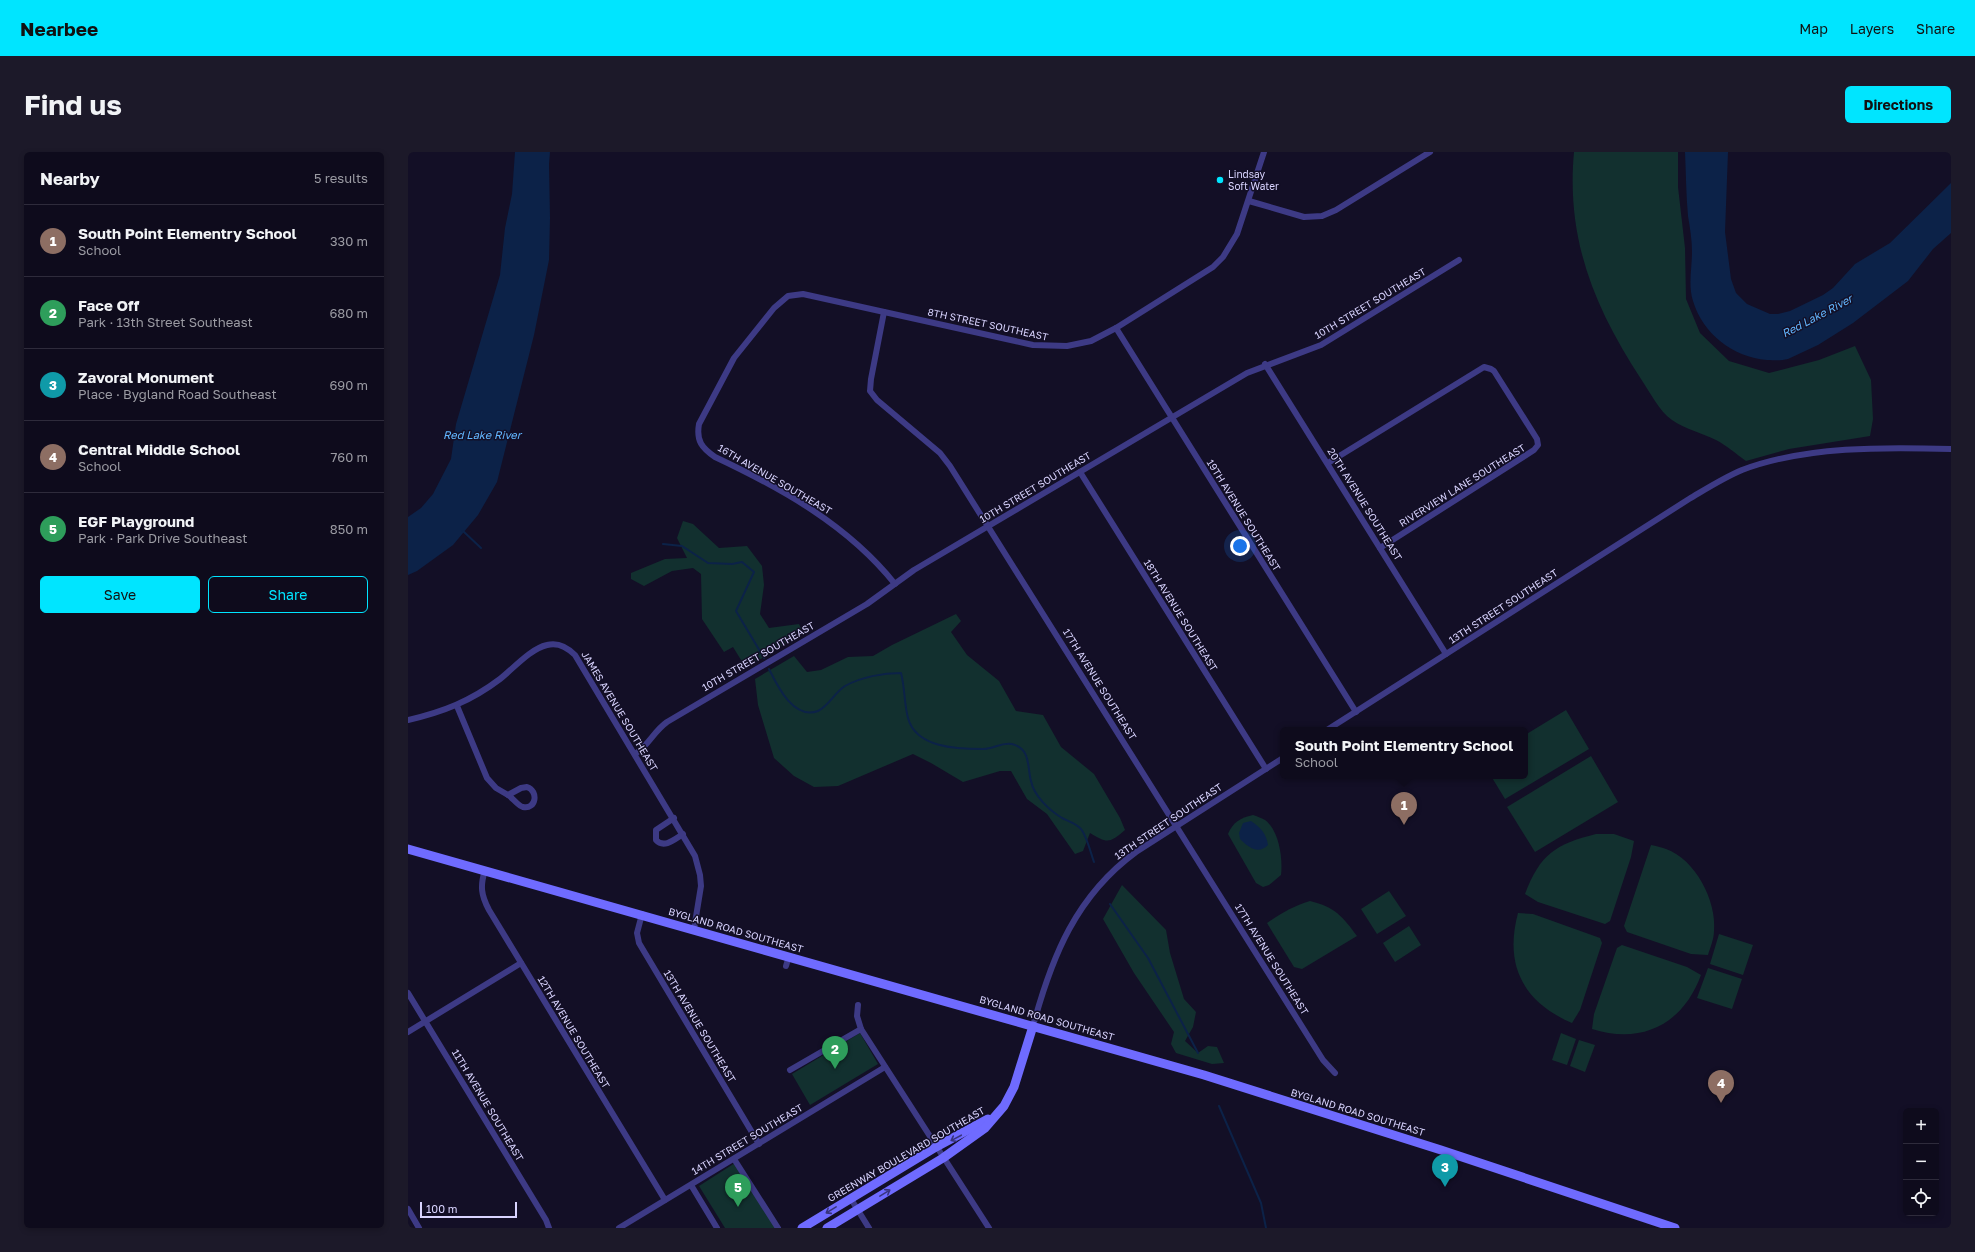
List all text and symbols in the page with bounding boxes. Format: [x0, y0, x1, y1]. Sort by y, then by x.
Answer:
text: Nearbee [20, 17, 98, 40]
text: Map [1799, 20, 1828, 37]
text: Layers [1850, 20, 1894, 37]
text: Share [1916, 20, 1955, 37]
button: Directions [1845, 86, 1951, 123]
text: Find us [24, 88, 122, 121]
text: Nearby [40, 168, 100, 189]
place label: Lindsay Soft Water [1228, 168, 1279, 192]
text: 5 results [314, 170, 368, 186]
marker: Lindsay Soft Water [1215, 175, 1225, 185]
text: South Point Elementry School [78, 224, 297, 242]
text: 1 [50, 233, 56, 249]
text: 330 m [330, 233, 368, 249]
text: School [78, 242, 121, 258]
street label: 10TH STREET SOUTHEAST [1312, 265, 1428, 341]
water label: Red Lake River [1779, 291, 1856, 340]
text: Face Off [78, 296, 139, 314]
text: 2 [49, 305, 57, 321]
text: 680 m [329, 305, 368, 321]
street label: 8TH STREET SOUTHEAST [927, 305, 1049, 343]
text: Park · 13th Street Southeast [78, 314, 253, 330]
text: Zavoral Monument [78, 368, 214, 386]
text: 3 [49, 377, 57, 393]
text: 690 m [329, 377, 368, 393]
text: Place · Bygland Road Southeast [78, 386, 277, 402]
water label: Red Lake River [443, 428, 523, 441]
text: Central Middle School [78, 440, 240, 458]
street label: 16TH AVENUE SOUTHEAST [716, 441, 834, 517]
street label: RIVERVIEW LANE SOUTHEAST [1397, 441, 1527, 529]
street label: 20TH AVENUE SOUTHEAST [1325, 445, 1405, 563]
text: 4 [49, 449, 57, 465]
text: 760 m [330, 449, 368, 465]
street label: 10TH STREET SOUTHEAST [977, 449, 1093, 525]
street label: 19TH AVENUE SOUTHEAST [1205, 457, 1283, 573]
text: School [78, 458, 121, 474]
text: EGF Playground [78, 512, 194, 530]
text: 5 [49, 521, 57, 537]
text: 850 m [330, 521, 368, 537]
text: Park · Park Drive Southeast [78, 530, 248, 546]
your location [1230, 536, 1250, 556]
street label: 18TH AVENUE SOUTHEAST [1142, 557, 1220, 673]
street label: 13TH STREET SOUTHEAST [1446, 566, 1560, 646]
button: Save [40, 576, 200, 613]
button: Share [208, 576, 368, 613]
street label: 10TH STREET SOUTHEAST [700, 619, 816, 693]
street label: 17TH AVENUE SOUTHEAST [1061, 626, 1139, 742]
street label: JAMES AVENUE SOUTHEAST [579, 649, 661, 773]
popup [1280, 727, 1528, 779]
text: South Point Elementry School [1295, 736, 1513, 754]
text: School [1295, 754, 1338, 770]
street label: 13TH STREET SOUTHEAST [1112, 780, 1224, 862]
pin: 1 [1391, 792, 1417, 825]
street label: 17TH AVENUE SOUTHEAST [1233, 901, 1311, 1017]
street label: BYGLAND ROAD SOUTHEAST [667, 905, 805, 955]
street label: 13TH AVENUE SOUTHEAST [662, 968, 738, 1084]
street label: 12TH AVENUE SOUTHEAST [536, 974, 612, 1090]
street label: BYGLAND ROAD SOUTHEAST [978, 993, 1116, 1043]
pin: 2 [822, 1036, 848, 1069]
street label: 11TH AVENUE SOUTHEAST [450, 1047, 526, 1163]
pin: 4 [1708, 1070, 1734, 1103]
street label: BYGLAND ROAD SOUTHEAST [1290, 1086, 1426, 1138]
street label: 14TH STREET SOUTHEAST [689, 1101, 805, 1177]
street label: GREENWAY BOULEVARD SOUTHEAST [825, 1104, 987, 1204]
map controls [1903, 1108, 1939, 1216]
button: + [1903, 1108, 1939, 1144]
one-way arrow [950, 1134, 962, 1142]
button: − [1903, 1144, 1939, 1180]
pin: 3 [1432, 1154, 1458, 1187]
pin: 5 [725, 1174, 751, 1207]
button: locate [1903, 1180, 1939, 1216]
one-way arrow [879, 1189, 891, 1197]
scale bar [420, 1200, 517, 1219]
text: 100 m [426, 1202, 457, 1215]
one-way arrow [825, 1207, 837, 1215]

